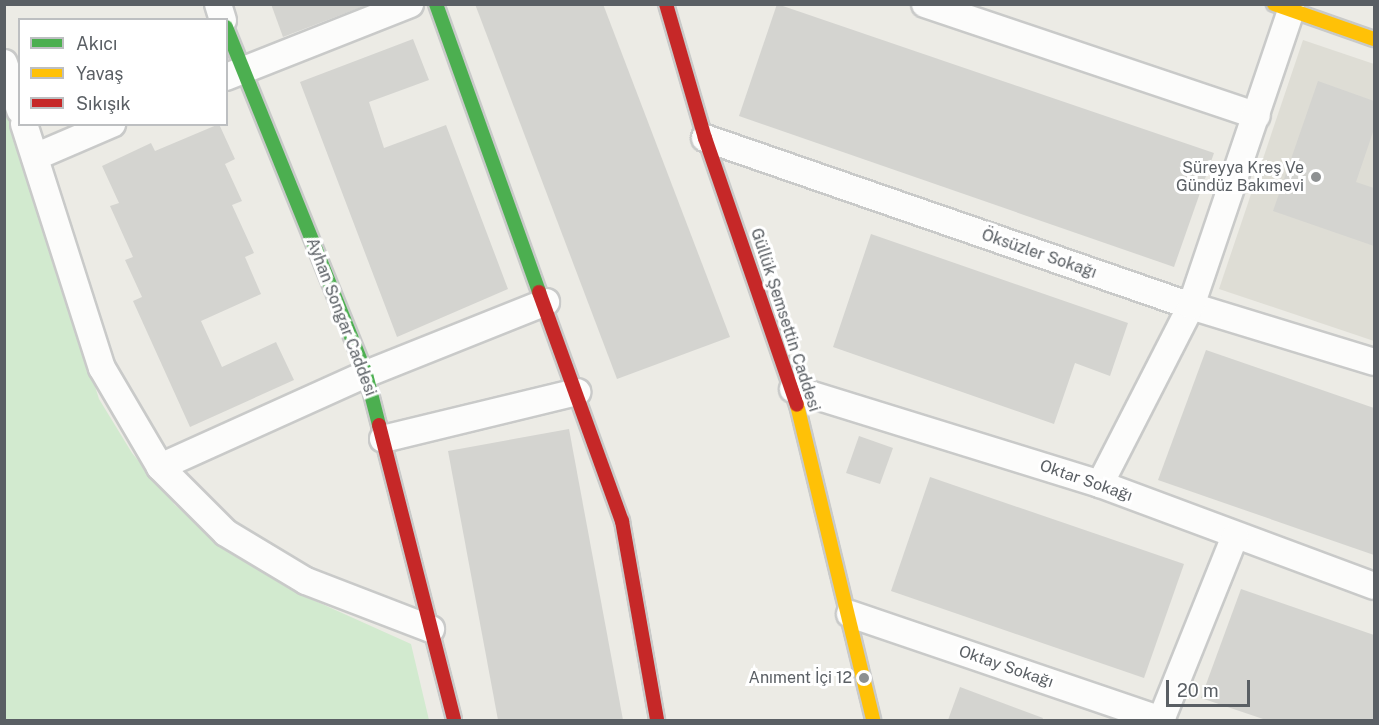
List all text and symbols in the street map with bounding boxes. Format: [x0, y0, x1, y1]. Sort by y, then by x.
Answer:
legend [18, 18, 228, 126]
text: Akıcı [76, 33, 117, 54]
text: Yavaş [76, 63, 123, 84]
text: Sıkışık [76, 93, 131, 114]
place label: Süreyya Kreş Ve Gündüz Bakımevi [1176, 158, 1304, 196]
marker: Süreyya Kreş Ve Gündüz Bakımevi [1309, 170, 1323, 184]
street label: Öksüzler Sokağı [979, 225, 1099, 283]
street label: Güllük Şemsettin Caddesi [746, 226, 824, 414]
street label: Ayhan Songar Caddesi [302, 235, 380, 399]
street label: Oktar Sokağı [1037, 456, 1135, 506]
street label: Oktay Sokağı [956, 642, 1056, 692]
place label: Anıment İçi 12 [749, 668, 852, 688]
scale bar [1169, 668, 1253, 706]
marker: Anıment İçi 12 [857, 671, 871, 685]
text: 20 m [1177, 680, 1219, 701]

